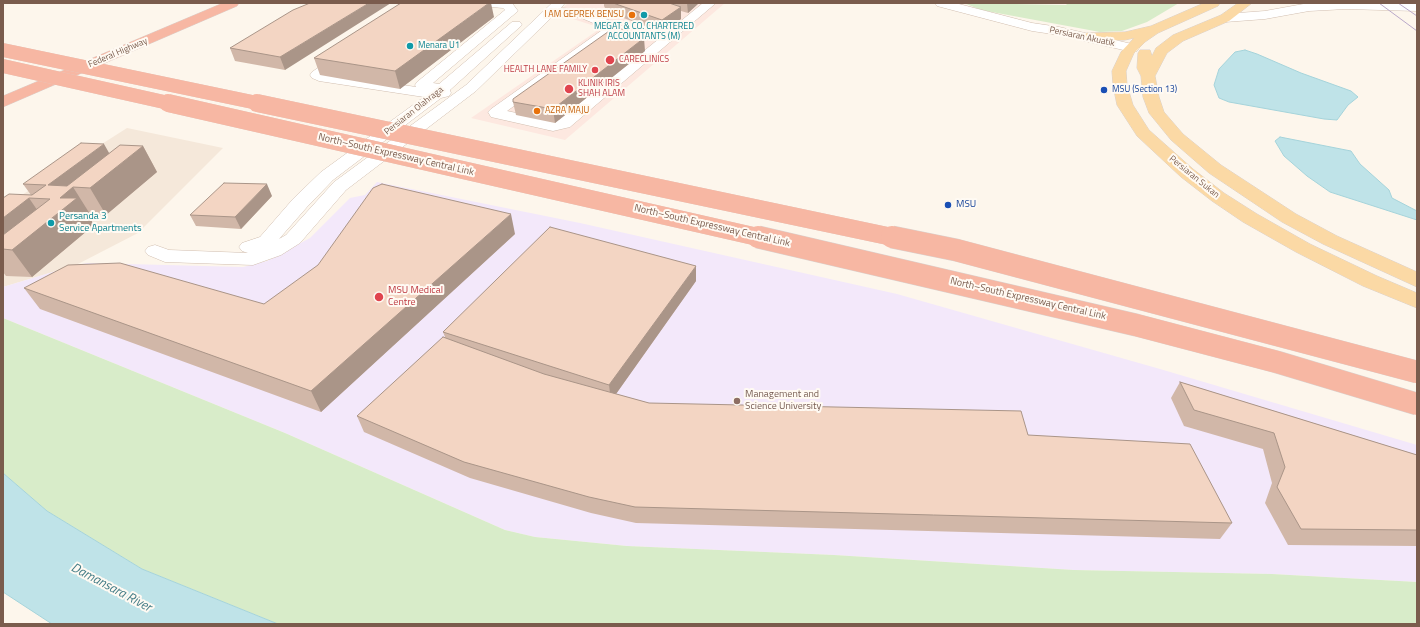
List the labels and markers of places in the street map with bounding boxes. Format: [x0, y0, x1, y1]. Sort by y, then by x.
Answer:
place label: I AM GEPREK BENSU [544, 10, 624, 20]
marker: I AM GEPREK BENSU [627, 10, 637, 20]
marker: MEGAT & CO. CHARTERED ACCOUNTANTS (M) [639, 10, 649, 20]
place label: MEGAT & CO. CHARTERED ACCOUNTANTS (M) [594, 22, 694, 43]
marker: Menara U1 [405, 41, 415, 51]
place label: Menara U1 [418, 41, 460, 51]
marker: CARECLINICS [604, 54, 616, 66]
place label: CARECLINICS [619, 55, 669, 65]
place label: HEALTH LANE FAMILY [504, 65, 587, 75]
marker: HEALTH LANE FAMILY [590, 65, 600, 75]
place label: KLINIK IRIS SHAH ALAM [578, 79, 625, 100]
marker: KLINIK IRIS SHAH ALAM [563, 83, 575, 95]
marker: MSU (Section 13) [1099, 85, 1109, 95]
place label: MSU (Section 13) [1112, 85, 1177, 95]
marker: AZRA MAJU [532, 106, 542, 116]
place label: AZRA MAJU [545, 106, 589, 116]
place label: MSU [956, 199, 976, 211]
marker: MSU [943, 200, 953, 210]
place label: Persanda 3 Service Apartments [59, 211, 142, 234]
marker: Persanda 3 Service Apartments [46, 218, 56, 228]
place label: MSU Medical Centre [388, 285, 443, 308]
marker: MSU Medical Centre [373, 291, 385, 303]
place label: Management and Science University [745, 389, 821, 412]
marker: Management and Science University [732, 396, 742, 406]

